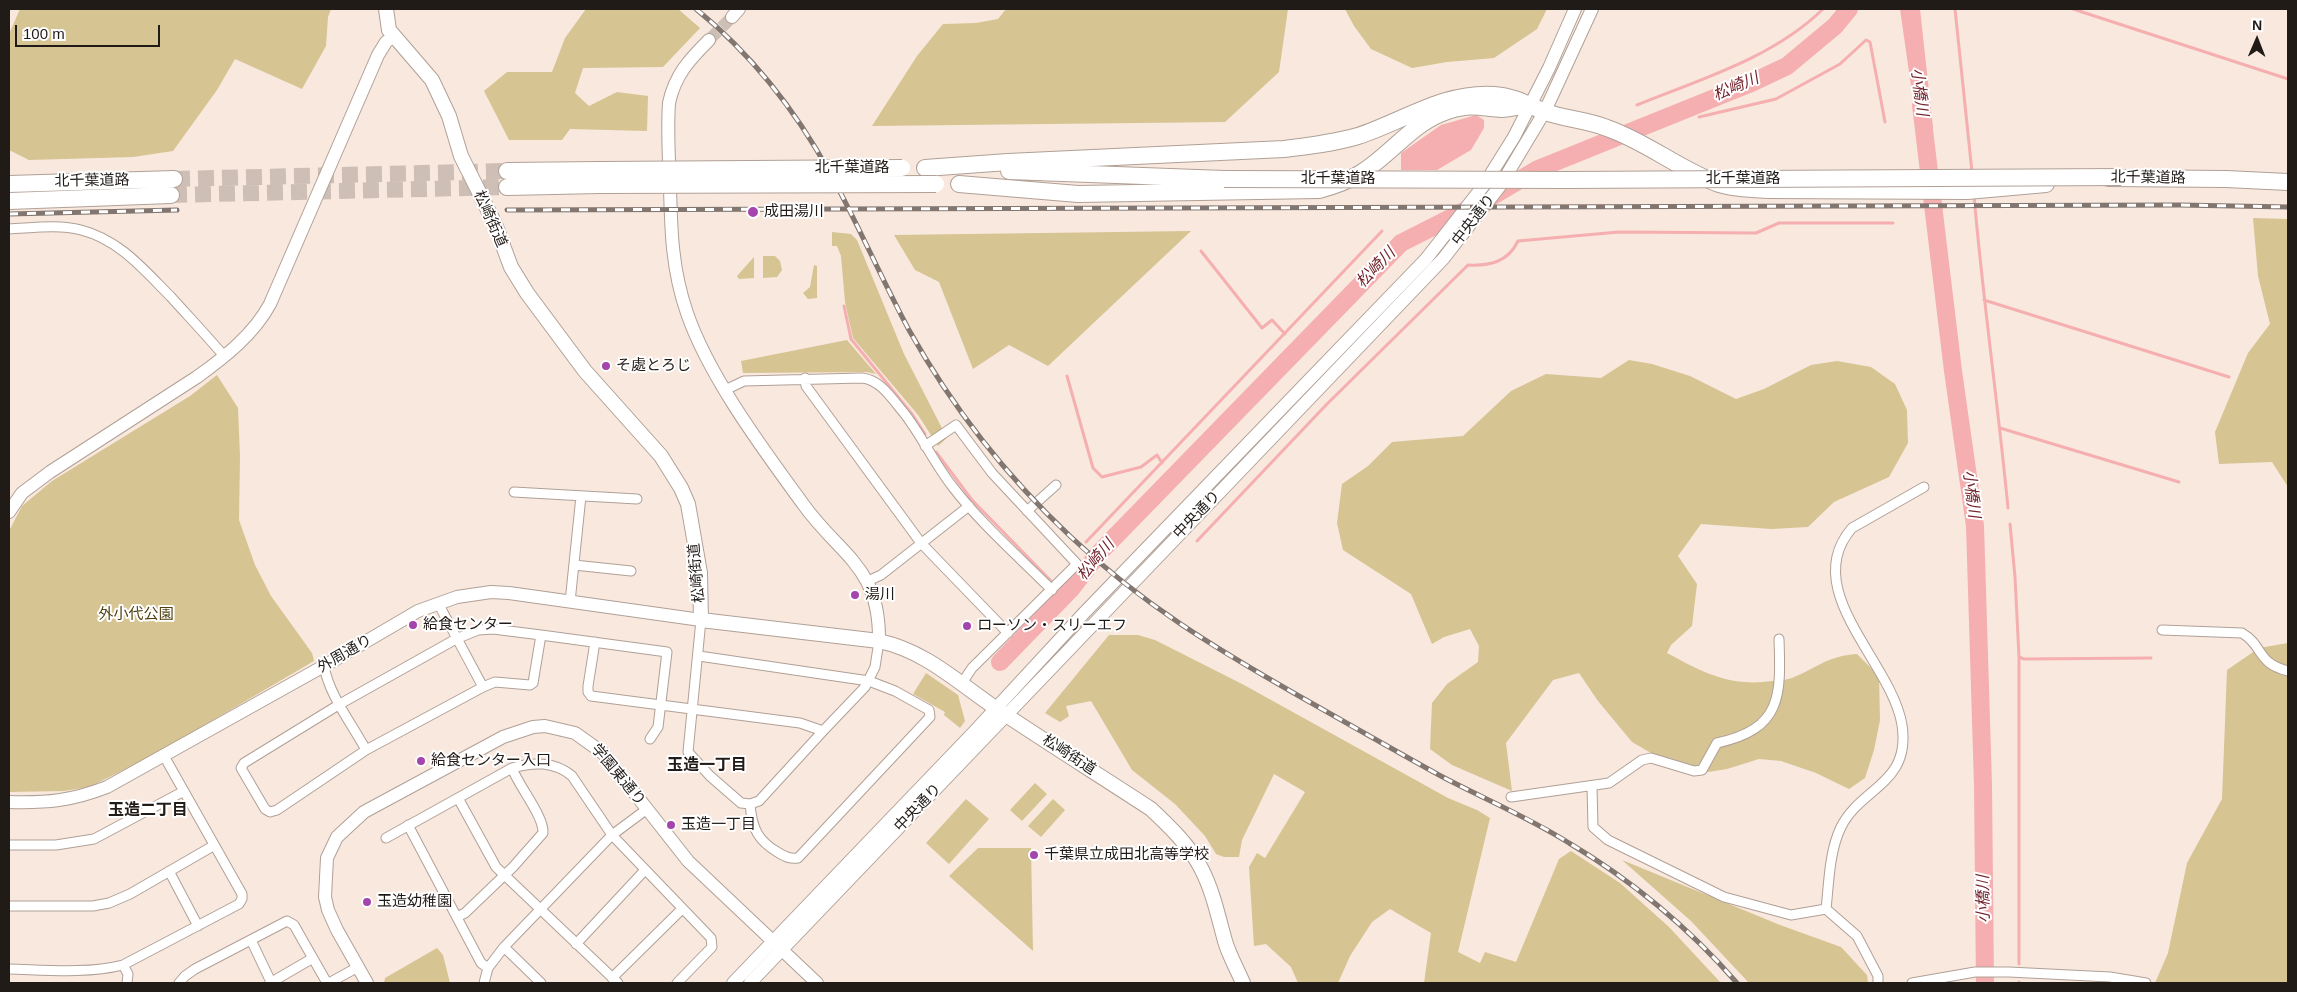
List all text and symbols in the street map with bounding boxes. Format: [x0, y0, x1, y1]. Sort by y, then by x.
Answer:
scale bar [18, 15, 162, 47]
north arrow [2232, 15, 2282, 65]
text: N [2252, 17, 2262, 33]
text: 100 m [23, 25, 65, 42]
water label: 小橋川 [1907, 67, 1931, 117]
water label: 松崎川 [1710, 69, 1762, 105]
street label: 北千葉道路 [815, 159, 889, 177]
street label: 北千葉道路 [2110, 168, 2186, 188]
street label: 北千葉道路 [1301, 170, 1375, 188]
street label: 北千葉道路 [1706, 170, 1780, 188]
street label: 北千葉道路 [54, 171, 130, 191]
street label: 松崎街道 [470, 188, 510, 250]
street label: 中央通り [1448, 191, 1500, 249]
place label: 成田湯川 [764, 203, 824, 221]
marker: 成田湯川 [746, 205, 760, 219]
water label: 松崎川 [1352, 244, 1400, 292]
place label: そ處とろじ [616, 357, 691, 375]
marker: そ處とろじ [600, 360, 612, 372]
water label: 小橋川 [1959, 469, 1983, 519]
street label: 中央通り [1170, 487, 1224, 543]
water label: 松崎川 [1073, 535, 1119, 585]
street label: 松崎街道 [685, 542, 709, 604]
place label: 湯川 [865, 586, 895, 604]
marker: 湯川 [849, 589, 861, 601]
park label: 外小代公園 [99, 606, 173, 624]
place label: 給食センター [423, 616, 513, 634]
place label: ローソン・スリーエフ [977, 617, 1127, 635]
marker: 給食センター [407, 619, 419, 631]
marker: ローソン・スリーエフ [961, 620, 973, 632]
street label: 外周通り [315, 631, 375, 677]
street label: 松崎街道 [1039, 731, 1099, 779]
street label: 学園東通り [587, 740, 649, 810]
place label: 給食センター入口 [431, 752, 551, 770]
marker: 給食センター入口 [415, 755, 427, 767]
district label: 玉造一丁目 [667, 756, 747, 776]
street label: 中央通り [891, 780, 945, 836]
district label: 玉造二丁目 [108, 801, 188, 821]
place label: 玉造一丁目 [681, 816, 756, 834]
marker: 玉造一丁目 [665, 819, 677, 831]
place label: 千葉県立成田北高等学校 [1044, 846, 1209, 864]
marker: 千葉県立成田北高等学校 [1028, 849, 1040, 861]
water label: 小橋川 [1974, 875, 1994, 923]
place label: 玉造幼稚園 [377, 893, 452, 911]
marker: 玉造幼稚園 [361, 896, 373, 908]

